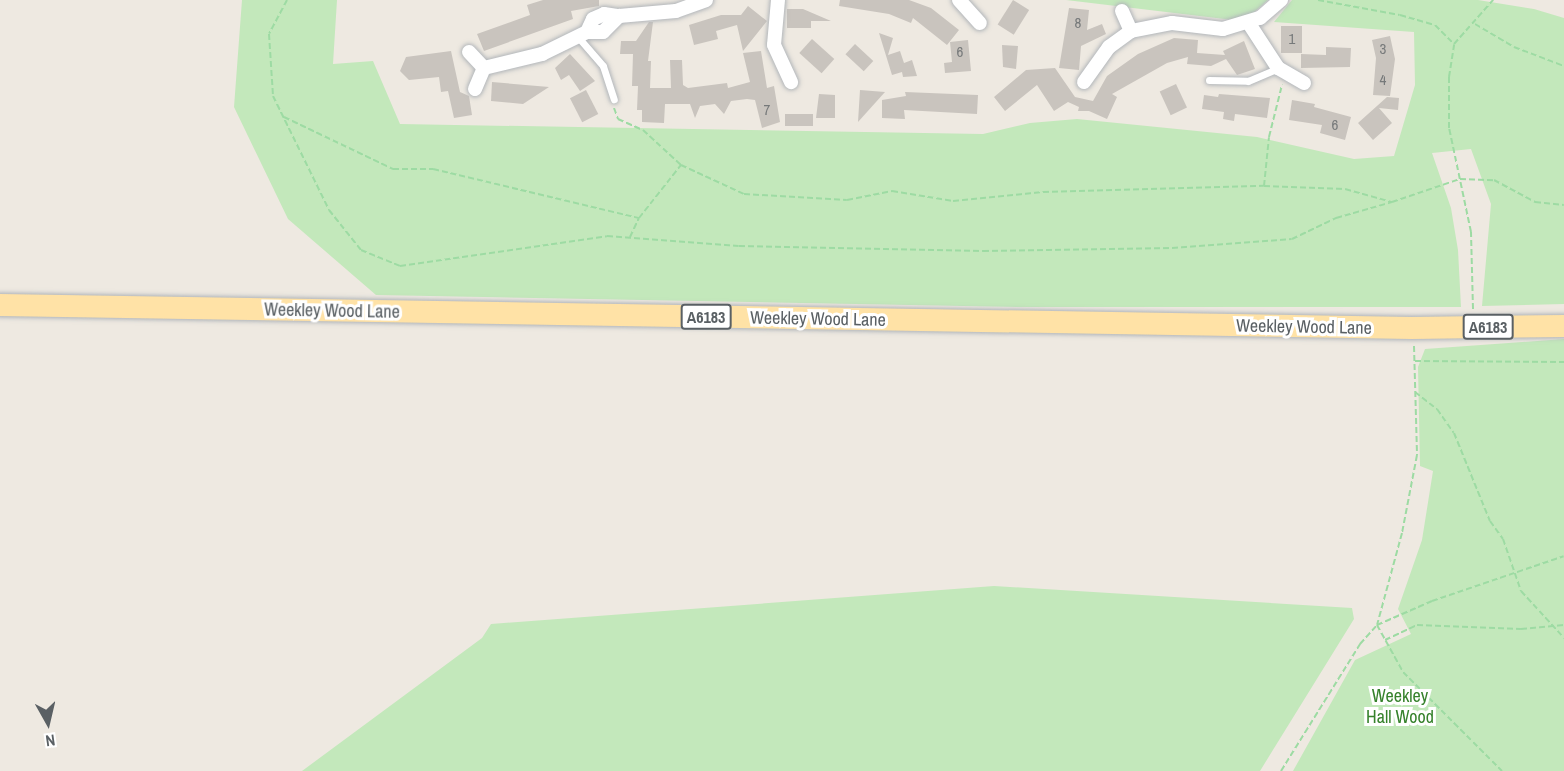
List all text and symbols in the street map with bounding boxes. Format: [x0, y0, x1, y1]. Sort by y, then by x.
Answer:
house number: 8 [1075, 14, 1081, 32]
house number: 1 [1289, 30, 1295, 48]
house number: 3 [1380, 40, 1386, 58]
house number: 6 [957, 43, 963, 61]
house number: 4 [1380, 71, 1386, 89]
house number: 7 [764, 101, 770, 119]
house number: 6 [1332, 116, 1338, 134]
street label: Weekley Wood Lane [264, 299, 400, 323]
road number: A6183 [680, 304, 732, 330]
street label: Weekley Wood Lane [750, 307, 886, 331]
road number: A6183 [1462, 314, 1514, 340]
street label: Weekley Wood Lane [1236, 315, 1372, 339]
park label: Weekley Hall Wood [1366, 686, 1434, 728]
north arrow [18, 693, 78, 753]
text: N [44, 729, 57, 752]

